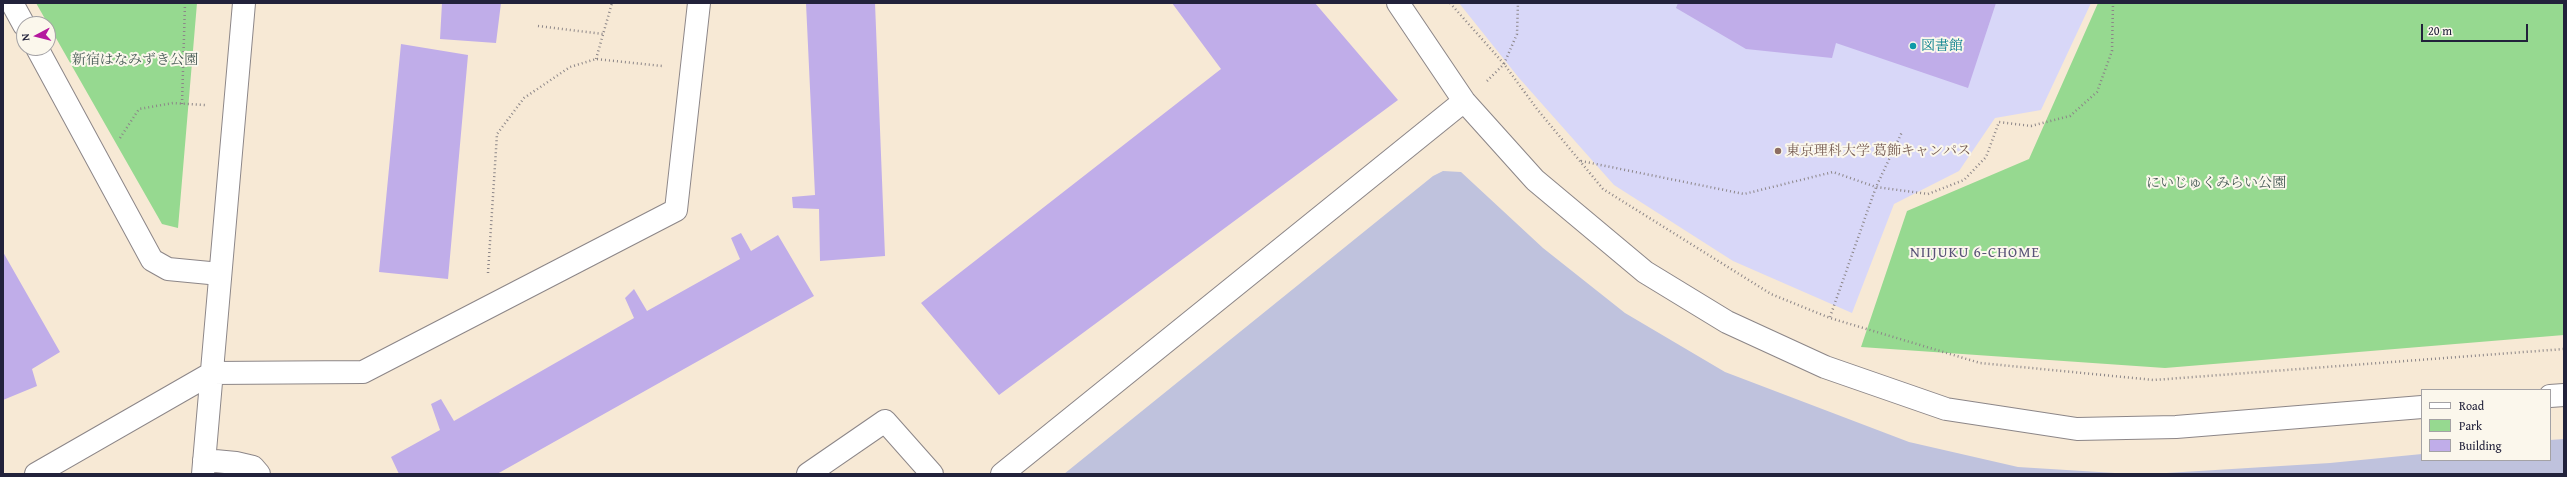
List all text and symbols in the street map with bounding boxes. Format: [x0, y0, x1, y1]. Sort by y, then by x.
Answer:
north arrow [16, 16, 56, 56]
scale bar [2423, 16, 2530, 42]
text: 20 m [2428, 22, 2452, 39]
text: N [17, 33, 33, 42]
place label: 図書館 [1921, 38, 1963, 54]
marker: 図書館 [1908, 41, 1918, 51]
park label: 新宿はなみずき公園 [72, 52, 198, 68]
place label: 東京理科大学 葛飾キャンパス [1786, 143, 1971, 159]
marker: 東京理科大学 葛飾キャンパス [1773, 146, 1783, 156]
park label: にいじゅくみらい公園 [2146, 175, 2286, 191]
district label: NIIJUKU 6-CHOME [1910, 244, 2040, 262]
legend [2421, 389, 2551, 461]
text: Road [2459, 397, 2484, 414]
text: Park [2459, 417, 2482, 434]
text: Building [2459, 437, 2502, 454]

